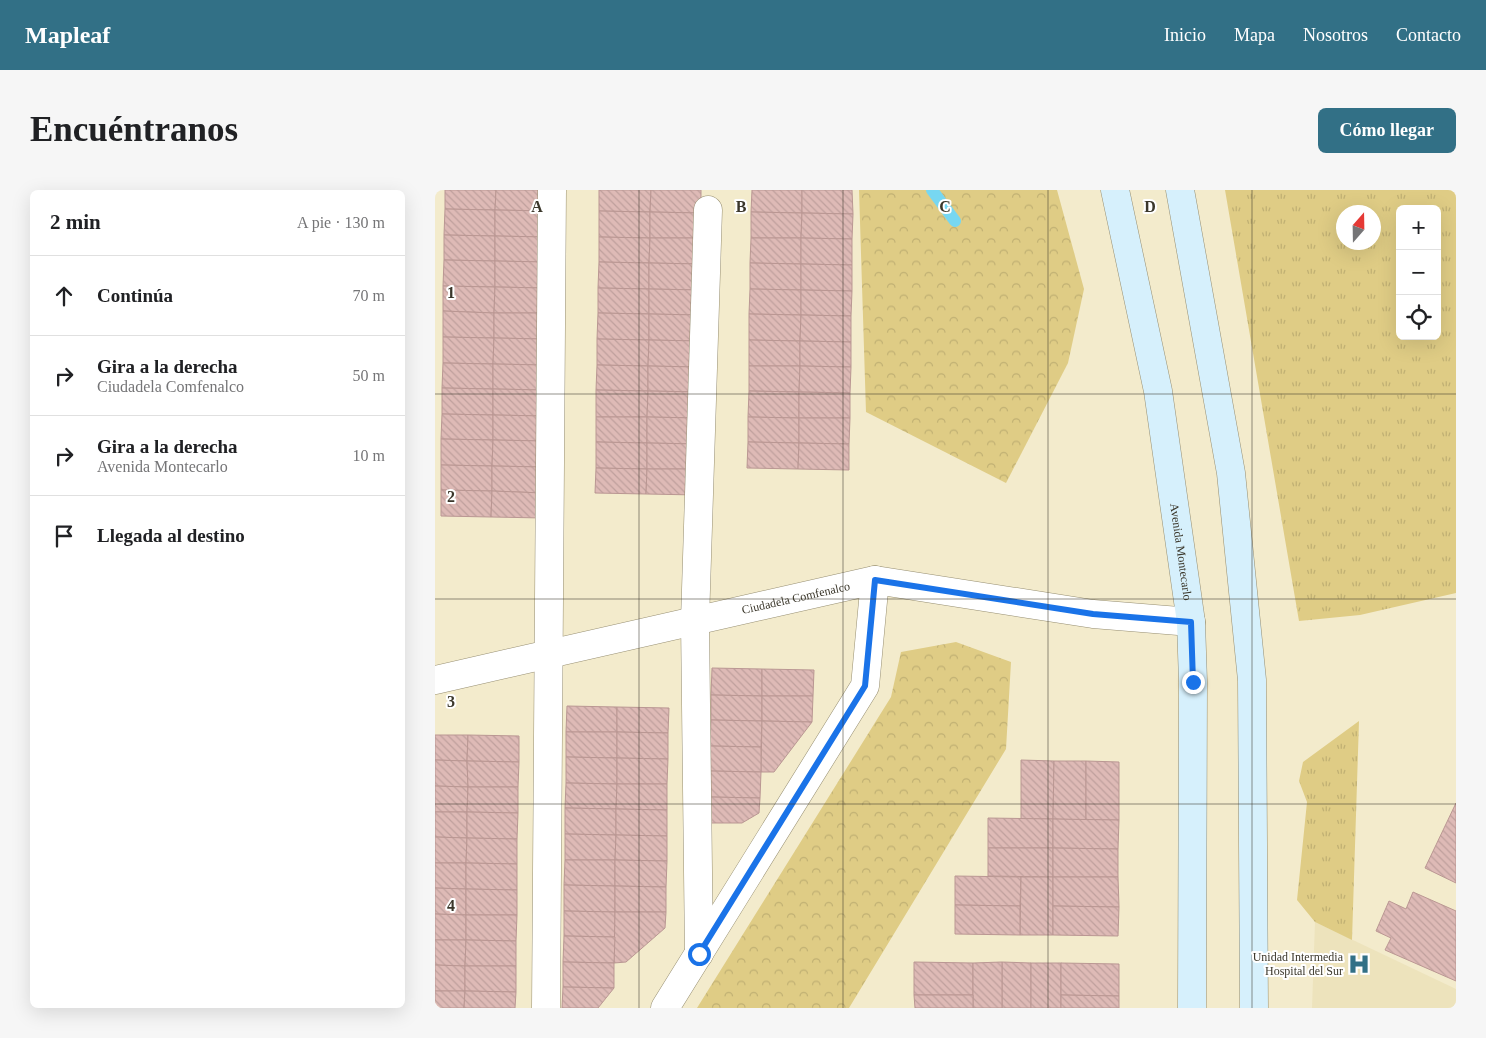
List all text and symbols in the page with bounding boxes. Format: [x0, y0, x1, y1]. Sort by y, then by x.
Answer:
text: Mapleaf [25, 22, 110, 48]
text: Inicio [1164, 25, 1206, 45]
text: Mapa [1234, 25, 1275, 45]
text: Nosotros [1303, 25, 1368, 45]
text: Contacto [1396, 25, 1461, 45]
button: Cómo llegar [1318, 108, 1456, 153]
text: Encuéntranos [30, 110, 238, 149]
text: A [531, 198, 543, 215]
text: B [736, 198, 747, 215]
text: C [939, 198, 951, 215]
text: D [1144, 198, 1156, 215]
north arrow [1336, 205, 1381, 250]
map controls [1396, 205, 1441, 340]
button: + [1396, 205, 1441, 250]
text: 2 min [50, 210, 101, 234]
text: A pie · 130 m [297, 214, 385, 231]
button: − [1396, 250, 1441, 295]
icon: ahead [50, 282, 78, 310]
text: 1 [447, 284, 455, 301]
text: Continúa [97, 285, 173, 306]
text: 70 m [353, 287, 385, 304]
button: locate [1396, 295, 1441, 340]
text: Gira a la derecha [97, 356, 238, 377]
icon: right [50, 362, 78, 390]
text: 50 m [353, 367, 385, 384]
text: Ciudadela Comfenalco [97, 378, 244, 395]
text: Gira a la derecha [97, 436, 238, 457]
icon: right [50, 442, 78, 470]
text: 10 m [353, 447, 385, 464]
text: Avenida Montecarlo [97, 458, 228, 475]
text: 2 [447, 488, 455, 505]
street label: Avenida Montecarlo [1167, 502, 1195, 601]
icon: arrive [50, 522, 78, 550]
text: Llegada al destino [97, 525, 245, 546]
street label: Ciudadela Comfenalco [740, 579, 851, 617]
route end [1182, 671, 1205, 694]
text: 3 [447, 693, 455, 710]
text: 4 [447, 897, 455, 914]
route start [688, 943, 711, 966]
place label: Unidad Intermedia Hospital del Sur [1253, 950, 1344, 978]
hospital icon: Unidad Intermedia Hospital del Sur [1346, 951, 1372, 977]

